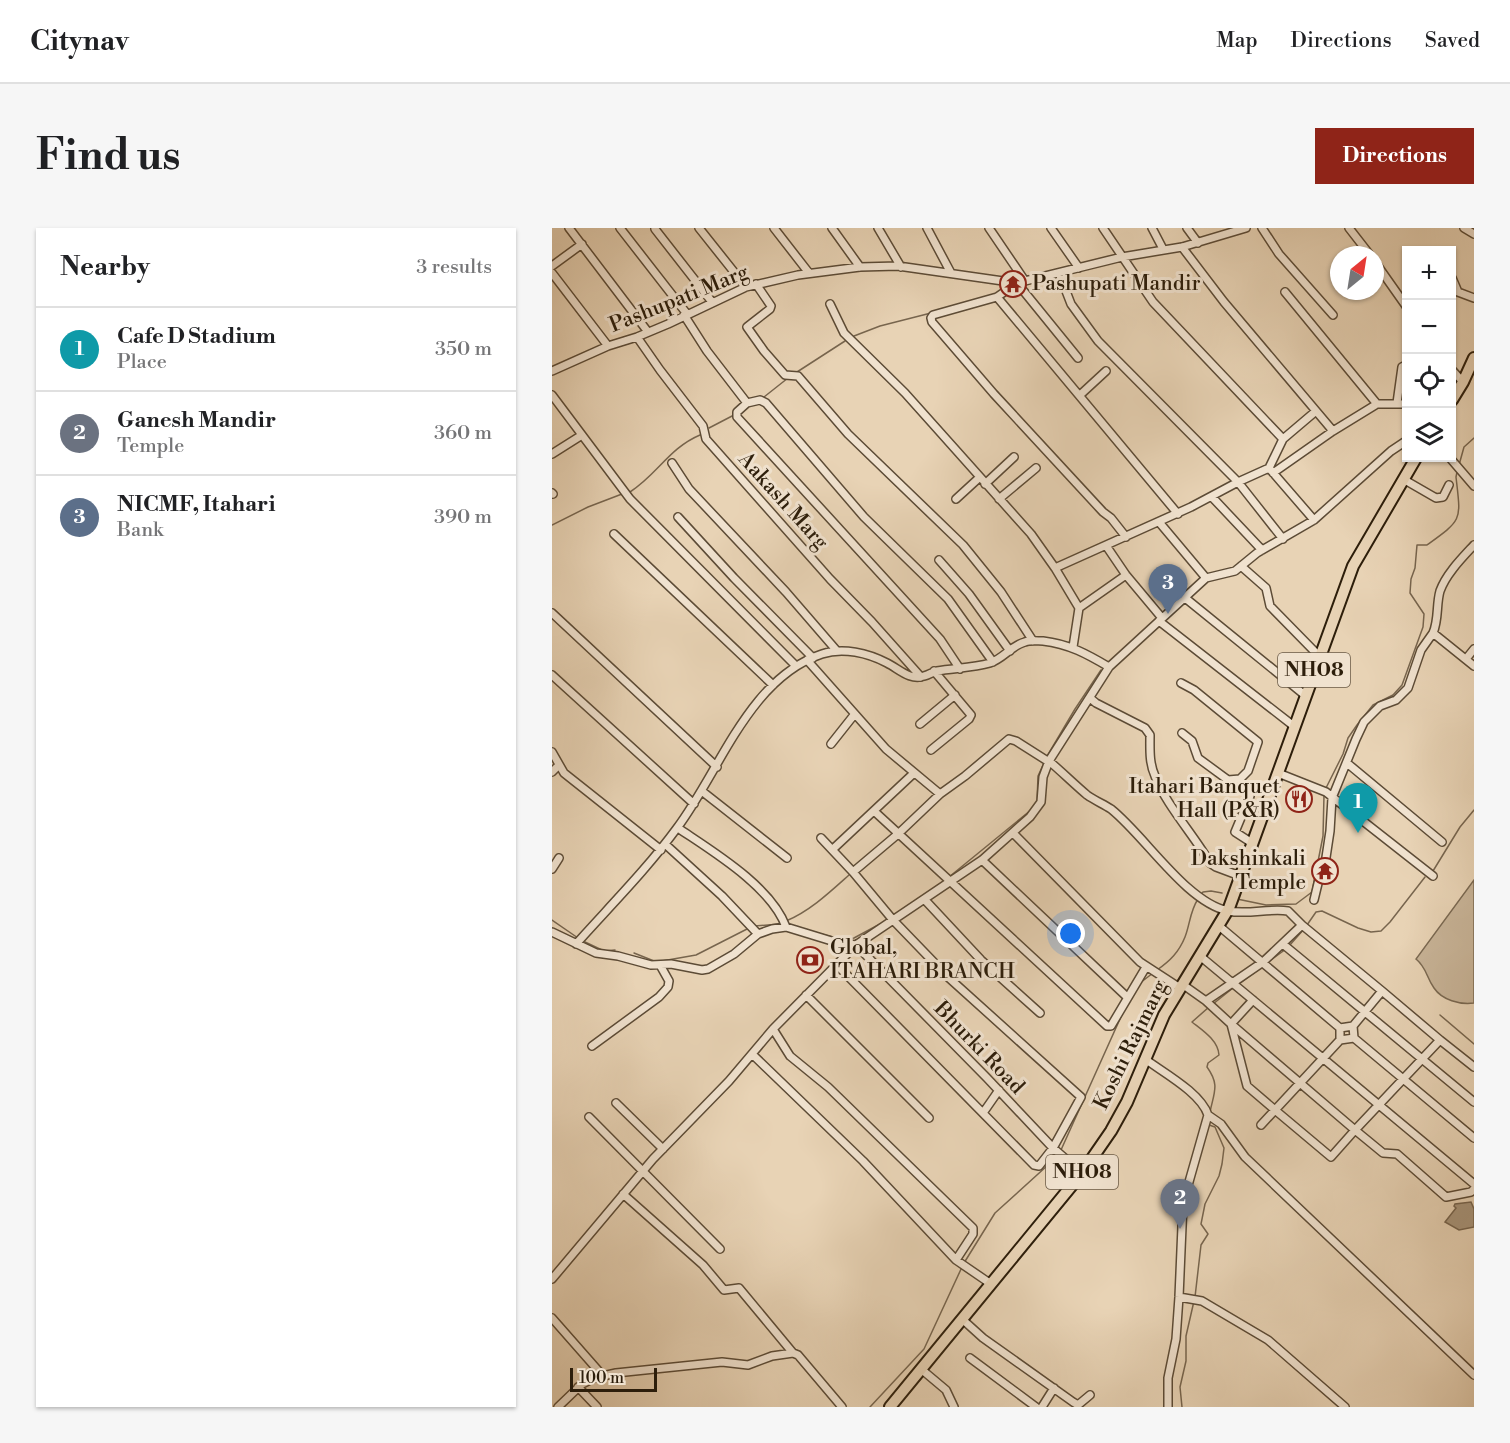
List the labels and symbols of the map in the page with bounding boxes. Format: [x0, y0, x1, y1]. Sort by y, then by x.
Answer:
north arrow [1330, 246, 1384, 300]
street label: Pashupati Marg [606, 259, 753, 339]
temple icon: Pashupati Mandir [998, 269, 1028, 299]
place label: Pashupati Mandir [1032, 271, 1201, 297]
street label: Aakash Marg [732, 446, 834, 555]
pin: 3 [1148, 564, 1188, 614]
road number: NH08 [1278, 653, 1350, 687]
place label: Itahari Banquet Hall (P&R) [1129, 774, 1281, 824]
restaurant icon: Itahari Banquet Hall (P&R) [1284, 784, 1314, 814]
pin: 1 [1338, 784, 1378, 833]
place label: Dakshinkali Temple [1191, 846, 1306, 896]
temple icon: Dakshinkali Temple [1310, 856, 1340, 886]
your location [1056, 919, 1085, 948]
place label: Global, ITAHARI BRANCH [830, 935, 1015, 985]
bank icon: Global, ITAHARI BRANCH [795, 945, 825, 975]
street label: Koshi Rajmarg [1088, 976, 1174, 1114]
street label: Bhurki Road [928, 995, 1030, 1100]
road number: NH08 [1046, 1155, 1118, 1189]
pin: 2 [1160, 1180, 1200, 1229]
scale bar [570, 1365, 657, 1392]

